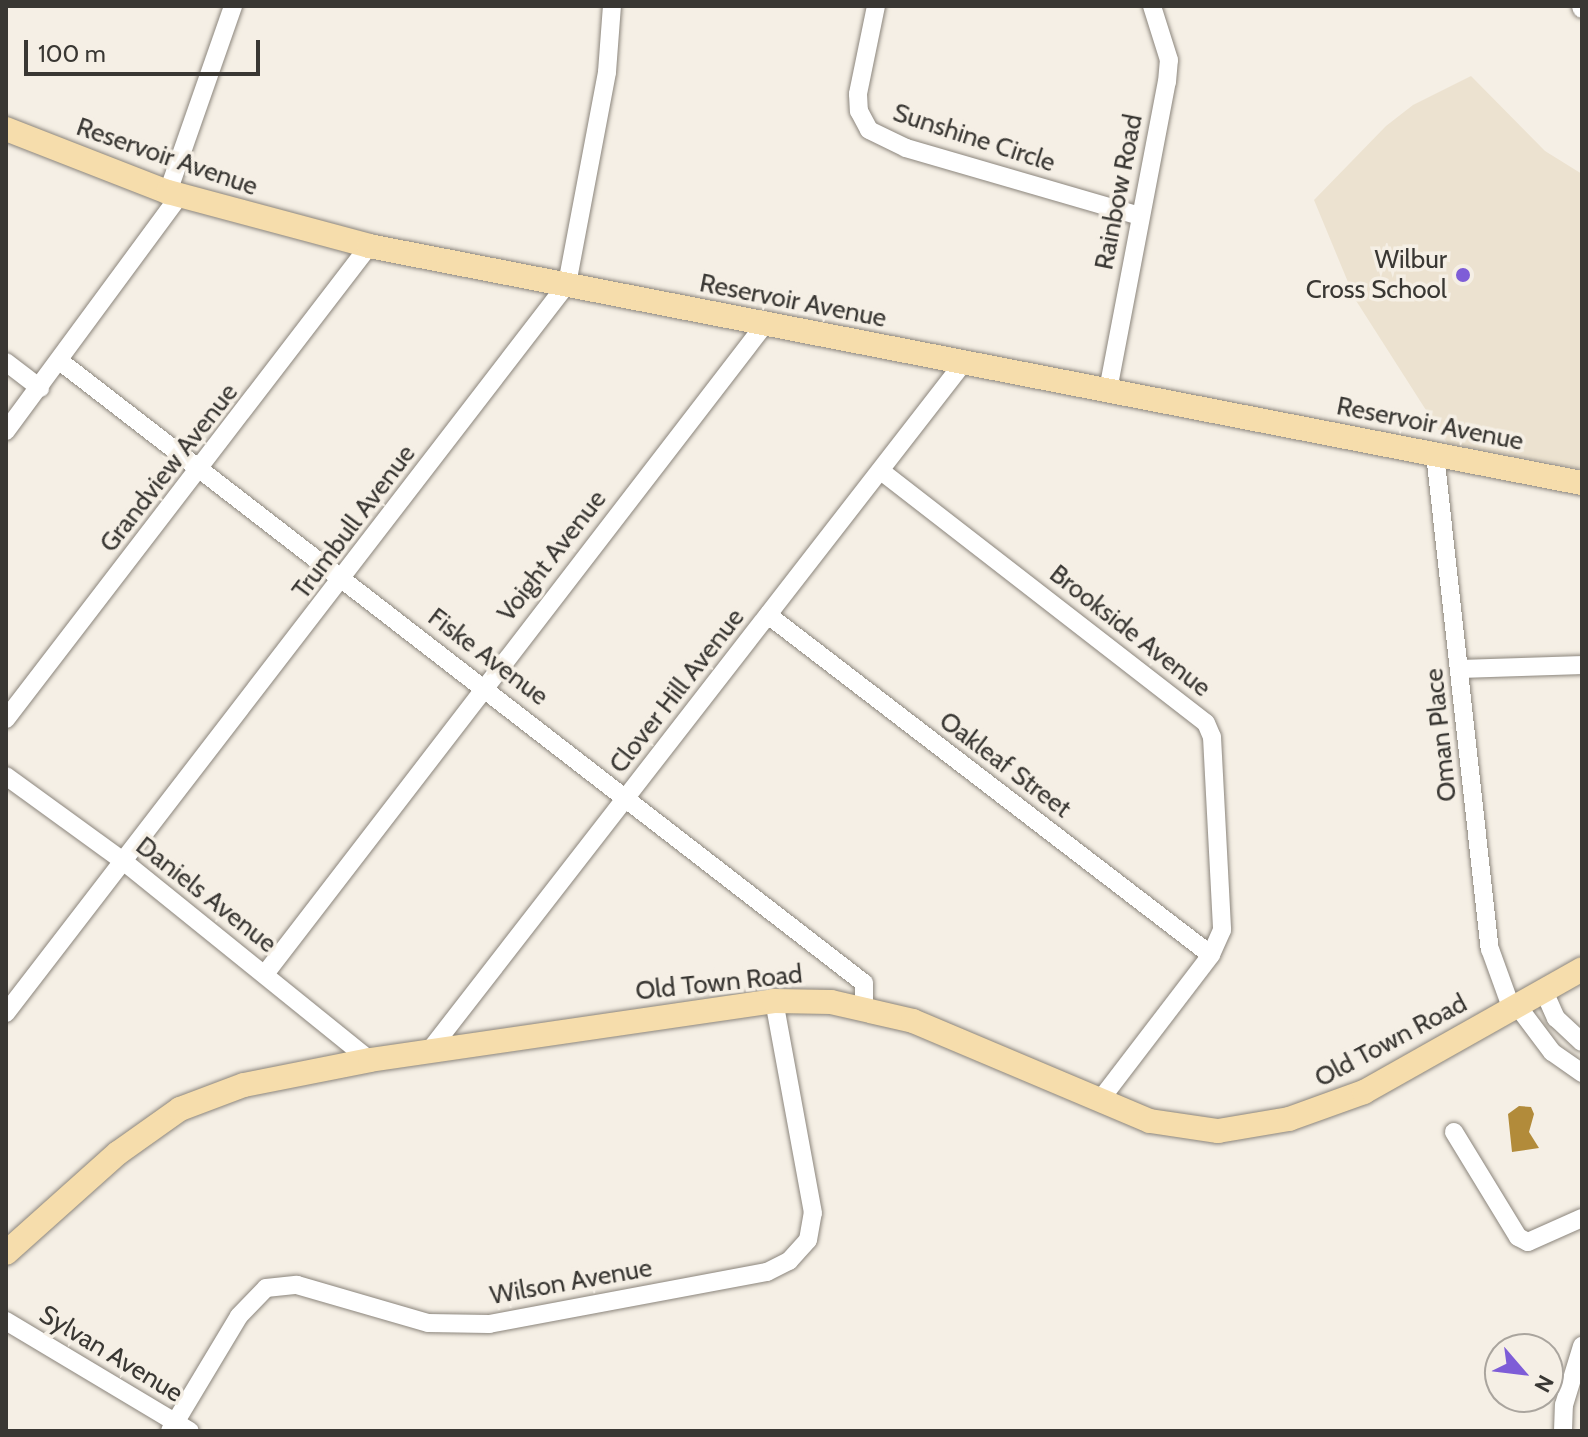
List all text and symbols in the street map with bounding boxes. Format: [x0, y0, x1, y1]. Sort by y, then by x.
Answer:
scale bar [28, 24, 264, 74]
text: 100 m [38, 39, 106, 68]
street label: Sunshine Circle [889, 97, 1059, 179]
street label: Reservoir Avenue [72, 111, 262, 203]
street label: Rainbow Road [1089, 112, 1149, 272]
place label: Wilbur Cross School [1306, 244, 1447, 306]
marker: Wilbur Cross School [1454, 266, 1472, 284]
street label: Reservoir Avenue [697, 268, 889, 334]
street label: Grandview Avenue [93, 377, 245, 559]
street label: Reservoir Avenue [1334, 391, 1526, 457]
street label: Trumbull Avenue [286, 439, 422, 605]
street label: Voight Avenue [491, 484, 613, 628]
street label: Brookside Avenue [1043, 558, 1217, 704]
street label: Fiske Avenue [422, 602, 554, 712]
street label: Clover Hill Avenue [603, 603, 751, 779]
street label: Oman Place [1418, 667, 1464, 803]
street label: Oakleaf Street [933, 705, 1077, 825]
street label: Daniels Avenue [130, 830, 282, 960]
street label: Old Town Road [634, 959, 804, 1007]
street label: Old Town Road [1310, 988, 1472, 1094]
street label: Wilson Avenue [488, 1252, 654, 1312]
street label: Sylvan Avenue [34, 1299, 188, 1409]
north arrow [1484, 1333, 1564, 1413]
text: N [1528, 1370, 1559, 1397]

